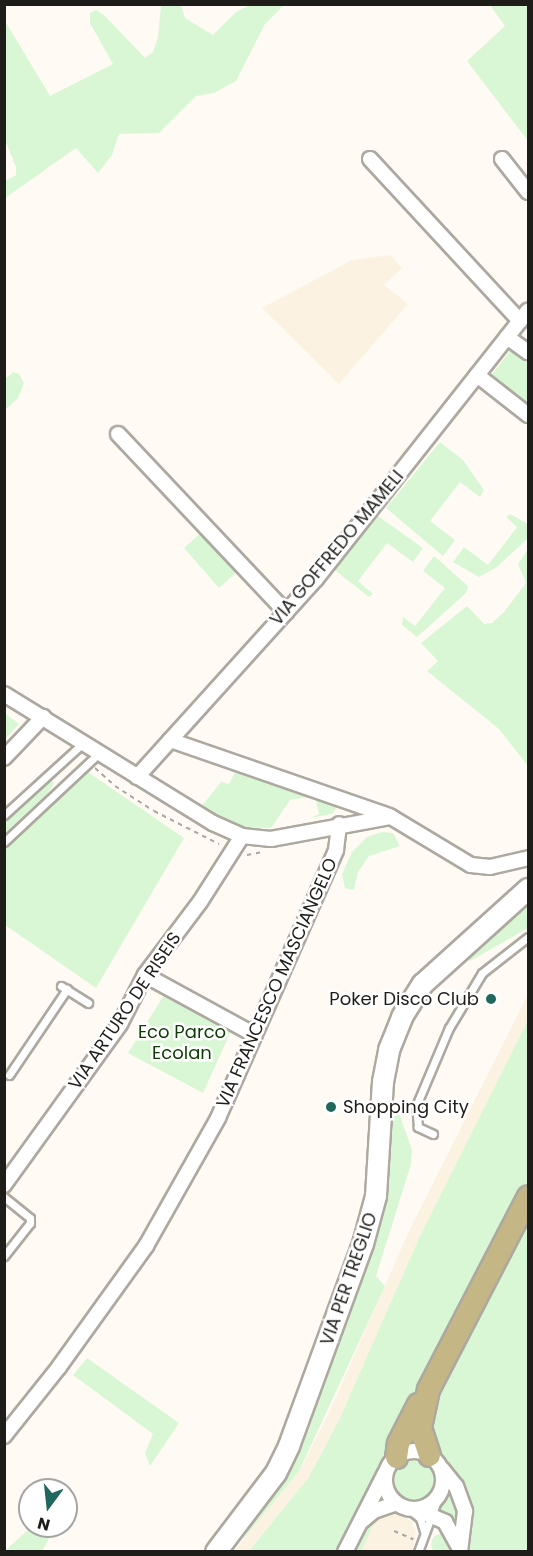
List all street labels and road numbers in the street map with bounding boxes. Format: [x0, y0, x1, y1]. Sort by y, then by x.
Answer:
street label: VIA GOFFREDO MAMELI [266, 466, 408, 630]
street label: VIA FRANCESCO MASCIANGELO [212, 855, 342, 1111]
street label: VIA ARTURO DE RISEIS [64, 928, 186, 1094]
street label: VIA PER TREGLIO [316, 1210, 382, 1348]

